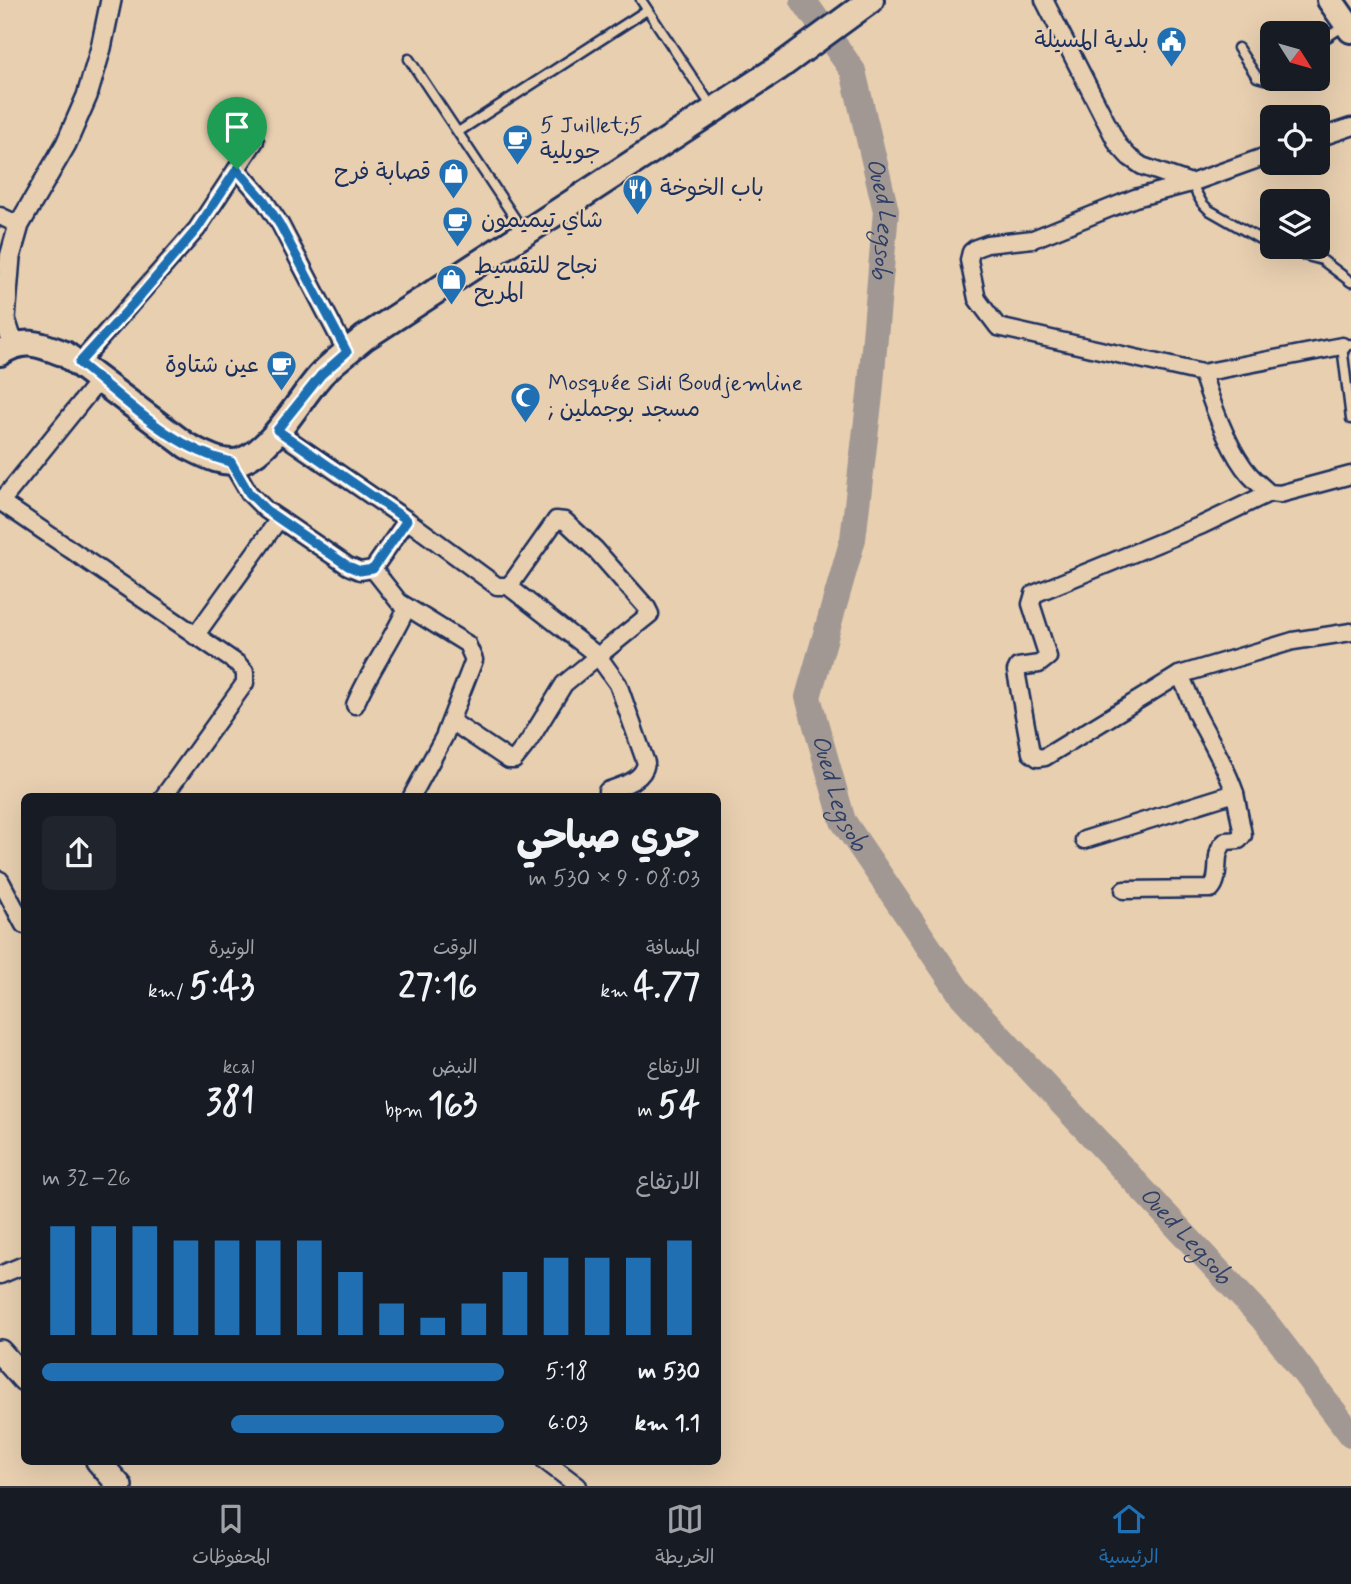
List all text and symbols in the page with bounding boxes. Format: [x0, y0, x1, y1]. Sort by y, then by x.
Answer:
north arrow [1260, 21, 1330, 91]
map controls [1260, 21, 1330, 259]
public building icon: بلدية المسيلة [1155, 24, 1189, 68]
place label: بلدية المسيلة [1034, 26, 1149, 56]
pin [207, 97, 267, 169]
button: locate [1260, 105, 1330, 175]
icon: arrive [218, 108, 256, 146]
place label: 5 Juillet;5 جويلية [540, 111, 643, 167]
cafe icon: 5 Juillet;5 جويلية [500, 122, 534, 166]
water label: Oued Legsob [859, 155, 902, 281]
shop icon: قصابة فرح [437, 156, 471, 200]
place label: قصابة فرح [334, 158, 431, 188]
restaurant icon: باب الخوخة [620, 172, 654, 216]
place label: باب الخوخة [660, 174, 764, 204]
button: layers [1260, 189, 1330, 259]
cafe icon: شاي تيميمون [441, 204, 475, 248]
place label: شاي تيميمون [481, 206, 603, 236]
place label: نجاح للتقسيط المريح [474, 252, 598, 308]
shop icon: نجاح للتقسيط المريح [434, 263, 468, 307]
cafe icon: عين شتاوة [265, 349, 299, 393]
place label: عين شتاوة [165, 351, 259, 381]
place label: Mosquée Sidi Boudjemline ; مسجد بوجملين [548, 369, 803, 425]
mosque icon: Mosquée Sidi Boudjemline ; مسجد بوجملين [508, 380, 542, 424]
water label: Oued Legsob [804, 731, 875, 858]
text: جري صباحي [516, 813, 700, 862]
button: share [42, 816, 116, 890]
text: 08:03 · 9 × 530 m [528, 864, 700, 894]
text: الوتيرة [209, 936, 255, 961]
text: الوقت [433, 936, 477, 961]
text: المسافة [646, 936, 700, 961]
text: 5:43 [189, 964, 255, 1010]
text: 27:16 [398, 964, 477, 1010]
text: 4.77 [633, 964, 700, 1010]
text: /km [148, 979, 189, 1004]
text: km [601, 979, 633, 1004]
text: kcal [223, 1055, 255, 1080]
text: النبض [432, 1055, 477, 1080]
text: الارتفاع [647, 1055, 700, 1080]
text: 381 [206, 1080, 255, 1126]
text: 163 [428, 1083, 477, 1129]
text: 54 [658, 1083, 700, 1129]
text: bpm [385, 1098, 428, 1123]
text: m [637, 1098, 658, 1123]
text: 26–32 m [42, 1164, 131, 1194]
text: الارتفاع [636, 1168, 700, 1198]
water label: Oued Legsob [1132, 1181, 1239, 1292]
text: 5:18 [545, 1357, 588, 1387]
text: 530 m [638, 1357, 700, 1387]
text: 6:03 [547, 1409, 588, 1439]
text: 1.1 km [635, 1409, 700, 1439]
tab: المحفوظات [192, 1500, 271, 1573]
tab: الخريطة [655, 1500, 714, 1573]
tab: الرئيسية [1099, 1500, 1159, 1573]

